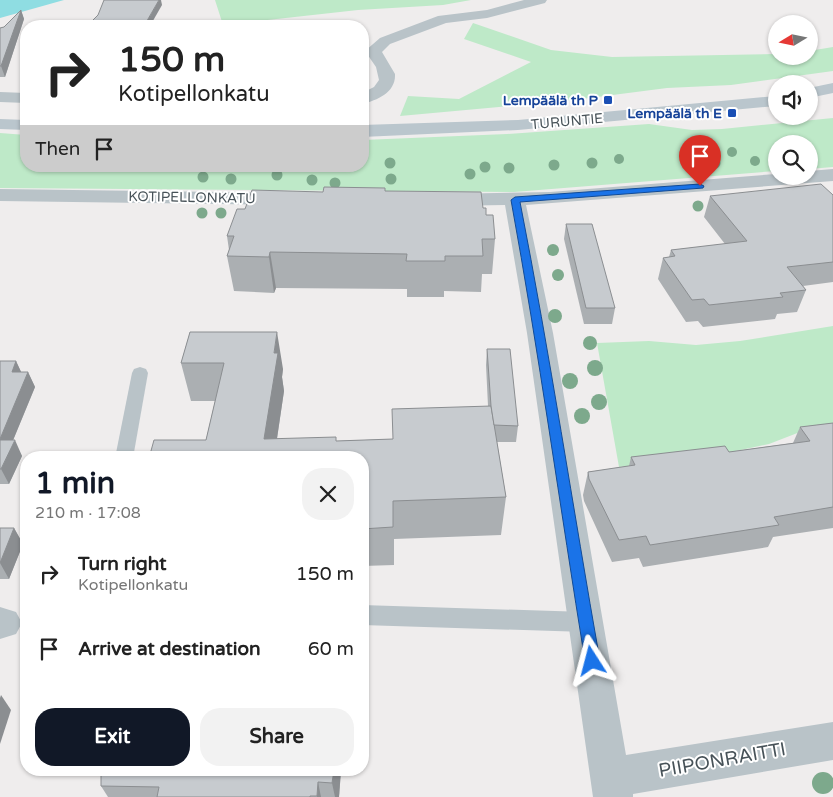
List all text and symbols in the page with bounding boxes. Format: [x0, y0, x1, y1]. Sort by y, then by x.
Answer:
north arrow [768, 15, 818, 65]
map controls [768, 15, 818, 185]
text: 150 m [118, 39, 225, 81]
icon: right [35, 40, 100, 105]
button: sound [768, 75, 818, 125]
text: Kotipellonkatu [118, 81, 270, 107]
place label: Lempäälä th P [503, 92, 599, 109]
marker: Lempäälä th P [602, 94, 614, 106]
place label: Lempäälä th E [627, 105, 722, 122]
marker: Lempäälä th E [726, 107, 738, 119]
street label: TURUNTIE [530, 110, 604, 133]
icon: arrive [90, 135, 118, 163]
pin [679, 135, 721, 186]
button: search [768, 135, 818, 185]
text: Then [35, 138, 80, 160]
icon: arrive [686, 142, 714, 170]
street label: KOTIPELLONKATU [128, 188, 256, 207]
text: 1 min [35, 465, 115, 502]
button: close [302, 468, 354, 520]
text: 210 m · 17:08 [35, 503, 141, 523]
text: Turn right [78, 553, 166, 575]
icon: right [35, 560, 63, 588]
text: 150 m [296, 563, 354, 585]
text: Kotipellonkatu [78, 575, 188, 595]
position arrow [565, 634, 617, 686]
icon: arrive [35, 635, 63, 663]
text: Arrive at destination [78, 638, 261, 660]
text: 60 m [308, 638, 354, 660]
button: Exit [35, 708, 190, 766]
button: Share [200, 708, 354, 766]
street label: PIIPONRAITTI [657, 738, 787, 782]

